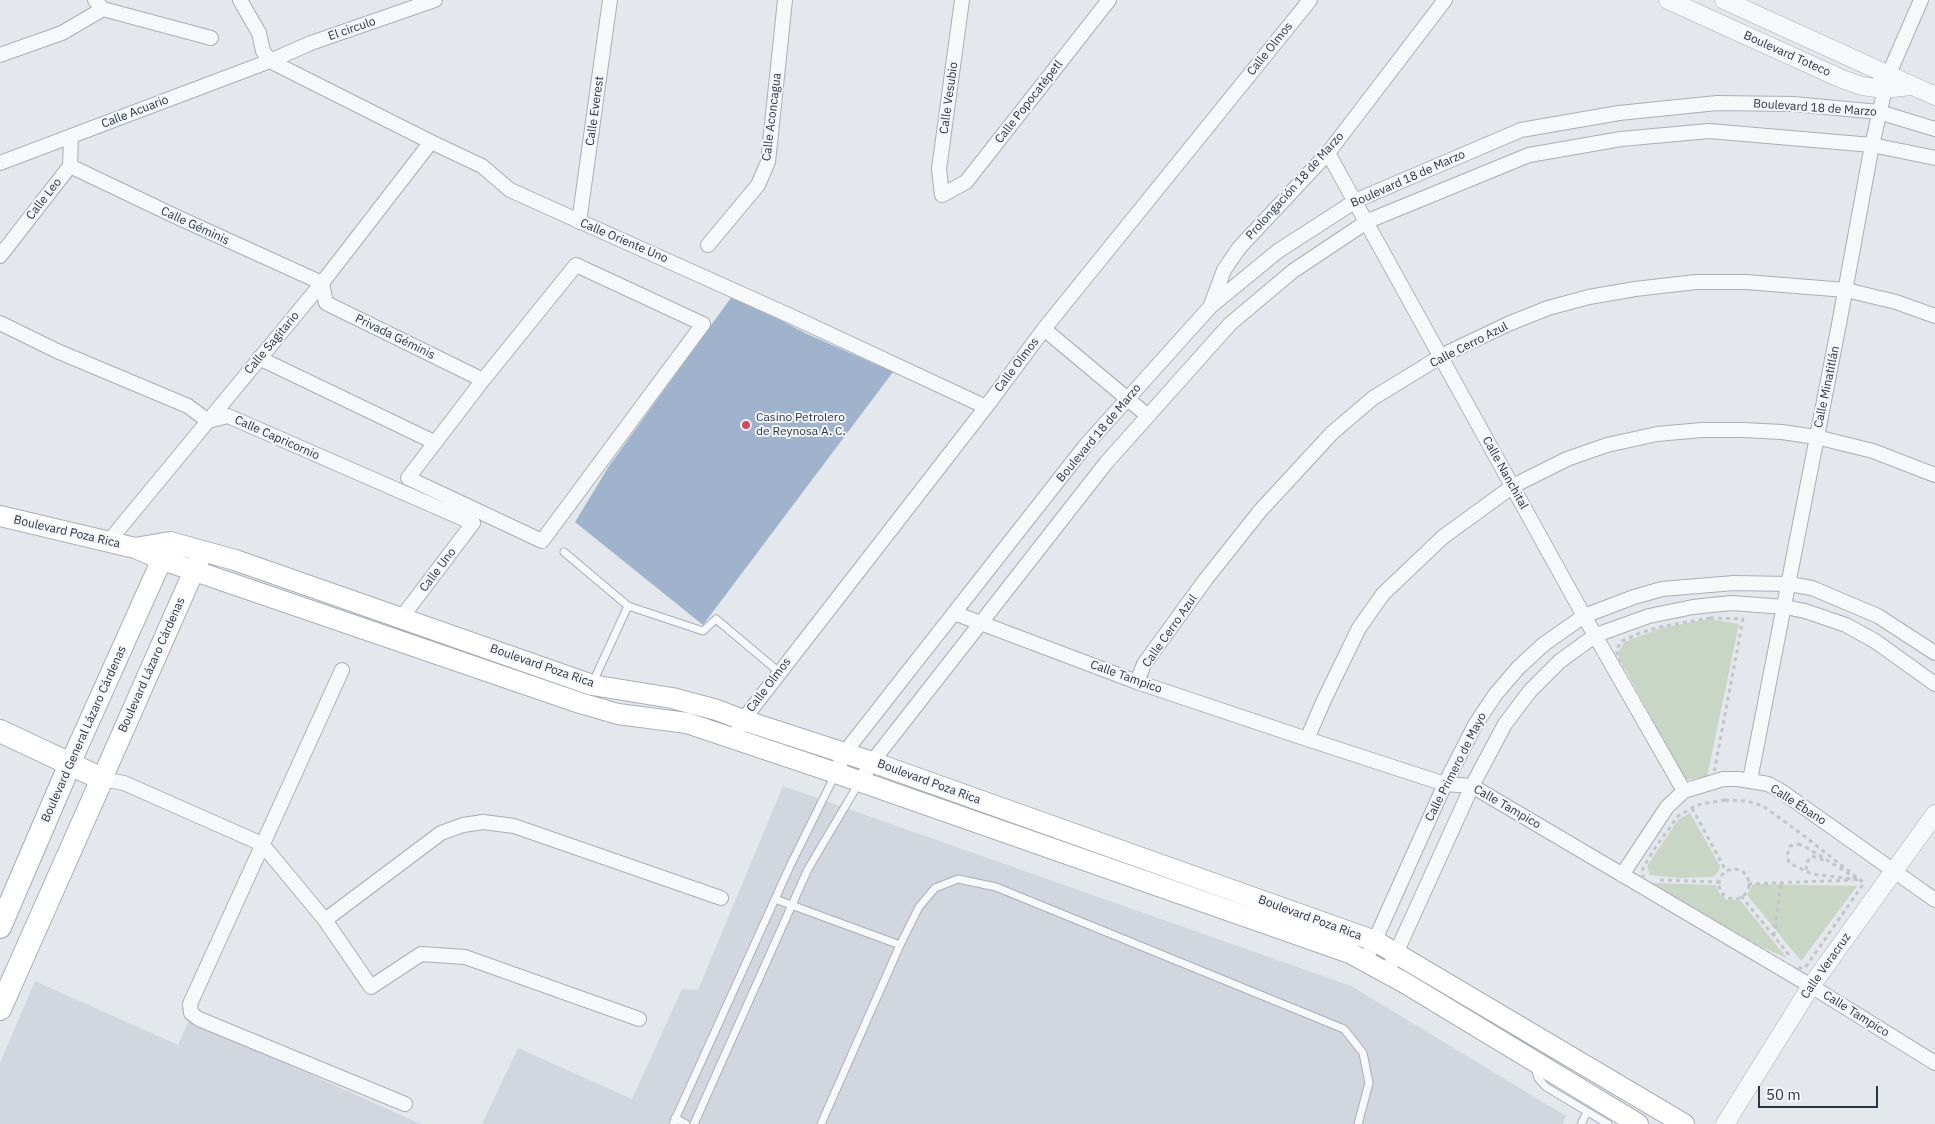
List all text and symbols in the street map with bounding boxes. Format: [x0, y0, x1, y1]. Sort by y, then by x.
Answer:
street label: El circulo [326, 14, 378, 44]
street label: Calle Olmos [1244, 19, 1296, 79]
street label: Boulevard Toteco [1741, 28, 1833, 80]
street label: Calle Popocatépetl [992, 58, 1066, 146]
street label: Calle Vesubio [937, 61, 961, 135]
street label: Calle Aconcagua [759, 72, 785, 162]
street label: Calle Everest [583, 75, 607, 147]
street label: Calle Acuario [99, 93, 171, 131]
street label: Boulevard 18 de Marzo [1753, 96, 1877, 120]
street label: Prolongación 18 de Marzo [1243, 129, 1347, 243]
street label: Boulevard 18 de Marzo [1349, 147, 1467, 211]
street label: Calle Leo [23, 175, 65, 223]
street label: Calle Géminis [159, 204, 231, 248]
street label: Calle Oriente Uno [578, 216, 670, 266]
street label: Calle Sagitario [242, 309, 302, 377]
street label: Privada Géminis [353, 311, 437, 363]
street label: Calle Cerro Azul [1428, 319, 1510, 371]
street label: Calle Olmos [992, 335, 1042, 395]
street label: Calle Minatitlán [1811, 345, 1843, 429]
street label: Boulevard 18 de Marzo [1054, 381, 1144, 485]
place label: Casino Petrolero de Reynosa A. C. [756, 411, 846, 439]
street label: Calle Capricornio [232, 413, 322, 463]
marker: Casino Petrolero de Reynosa A. C. [740, 419, 752, 431]
street label: Calle Nanchital [1479, 434, 1531, 512]
street label: Boulevard Poza Rica [12, 513, 122, 551]
street label: Calle Uno [417, 545, 459, 595]
street label: Calle Cerro Azul [1140, 592, 1200, 670]
street label: Boulevard Lázaro Cárdenas [116, 595, 188, 735]
street label: Boulevard Poza Rica [488, 641, 596, 691]
street label: Boulevard General Lázaro Cárdenas [38, 643, 130, 825]
street label: Calle Olmos [744, 655, 794, 715]
street label: Calle Tampico [1088, 657, 1164, 697]
street label: Calle Primero de Mayo [1422, 710, 1490, 824]
street label: Boulevard Poza Rica [875, 757, 983, 807]
street label: Calle Tampico [1471, 782, 1543, 832]
street label: Calle Ébano [1767, 782, 1829, 828]
street label: Boulevard Poza Rica [1256, 893, 1364, 943]
street label: Calle Veracruz [1798, 930, 1854, 1002]
street label: Calle Tampico [1820, 988, 1892, 1040]
scale bar [1760, 1076, 1880, 1108]
text: 50 m [1766, 1085, 1801, 1104]

